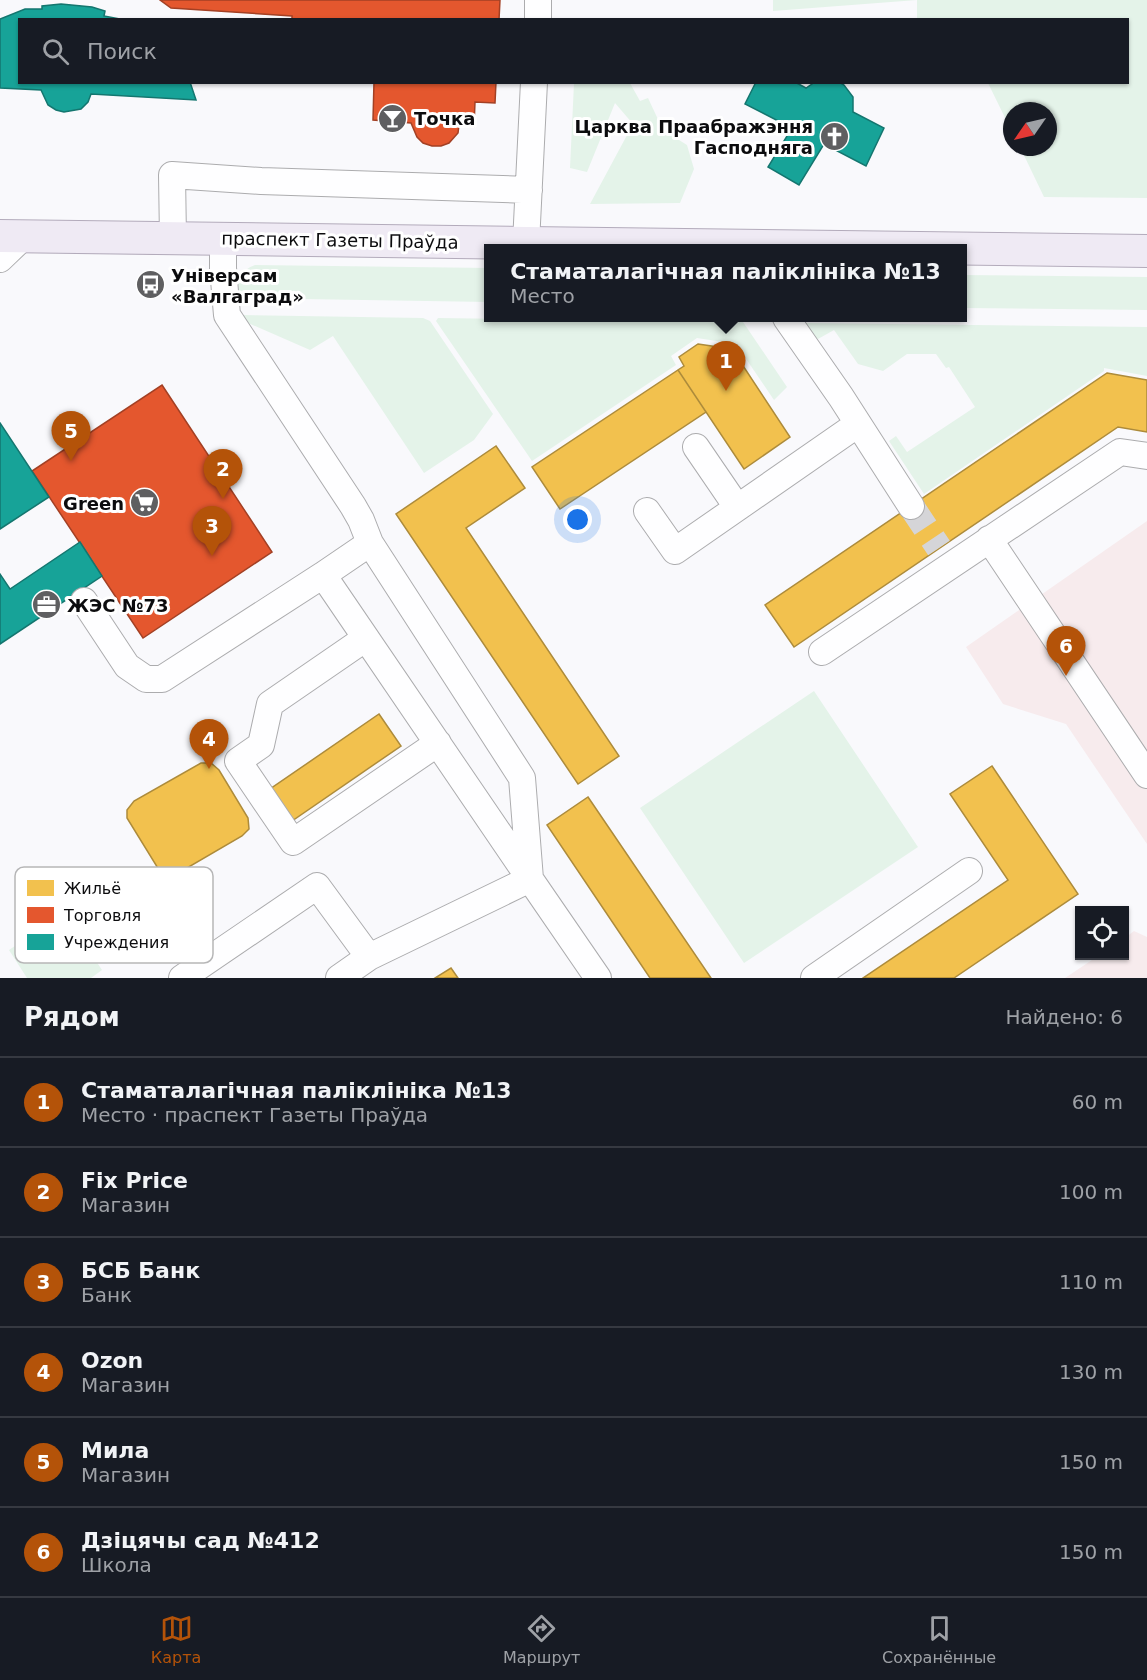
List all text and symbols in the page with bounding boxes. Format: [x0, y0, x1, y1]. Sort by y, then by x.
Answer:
search box [18, 18, 1129, 84]
icon: search [39, 35, 72, 68]
text: Поиск [87, 39, 157, 64]
bar icon: Точка [377, 102, 409, 134]
north arrow [1003, 102, 1057, 156]
place label: Точка [414, 108, 475, 129]
place label: Царква Праабражэння Гасподняга [574, 116, 813, 158]
church icon: Царква Праабражэння Гасподняга [818, 120, 850, 152]
street label: праспект Газеты Праўда [221, 227, 459, 253]
popup [484, 244, 967, 322]
text: Стаматалагічная паліклініка №13 [510, 259, 941, 284]
place label: Універсам «Валгаград» [171, 265, 304, 307]
bus stop icon: Універсам «Валгаград» [134, 269, 166, 301]
text: Место [510, 284, 575, 308]
pin: 1 [706, 342, 746, 391]
pin: 5 [52, 412, 90, 461]
pin: 2 [204, 450, 242, 499]
supermarket icon: Green [129, 487, 161, 519]
place label: Green [63, 493, 124, 514]
your location [563, 505, 592, 534]
pin: 3 [192, 506, 232, 556]
office icon: ЖЭС №73 [30, 589, 62, 621]
place label: ЖЭС №73 [67, 595, 168, 616]
pin: 6 [1046, 626, 1086, 676]
pin: 4 [190, 720, 228, 769]
legend [15, 867, 213, 963]
text: Жильё [64, 879, 121, 898]
text: Торговля [63, 906, 141, 925]
map controls [1075, 906, 1129, 960]
button: locate [1075, 906, 1129, 960]
text: Учреждения [64, 933, 169, 952]
text: Рядом [24, 1002, 120, 1032]
text: Найдено: 6 [1005, 1005, 1123, 1029]
text: Стаматалагічная паліклініка №13 [81, 1078, 512, 1103]
text: 1 [37, 1090, 50, 1114]
text: 60 m [1072, 1090, 1123, 1114]
text: Место · праспект Газеты Праўда [81, 1103, 428, 1127]
text: Fix Price [81, 1168, 188, 1193]
text: 2 [37, 1180, 50, 1204]
text: 100 m [1059, 1180, 1123, 1204]
text: Магазин [81, 1193, 170, 1217]
text: БСБ Банк [81, 1258, 200, 1283]
text: 3 [37, 1270, 50, 1294]
text: 110 m [1059, 1270, 1123, 1294]
text: Банк [81, 1283, 132, 1307]
text: Ozon [81, 1348, 143, 1373]
text: 4 [37, 1360, 50, 1384]
text: 130 m [1059, 1360, 1123, 1384]
text: Магазин [81, 1373, 170, 1397]
text: Мила [81, 1438, 149, 1463]
text: 5 [37, 1450, 50, 1474]
text: 150 m [1059, 1450, 1123, 1474]
text: Магазин [81, 1463, 170, 1487]
text: Дзіцячы сад №412 [81, 1528, 320, 1553]
text: 6 [37, 1540, 50, 1564]
text: 150 m [1059, 1540, 1123, 1564]
text: Школа [81, 1553, 152, 1577]
tab: Карта [151, 1612, 201, 1667]
tab: Маршрут [503, 1612, 580, 1667]
tab: Сохранённые [882, 1612, 996, 1667]

